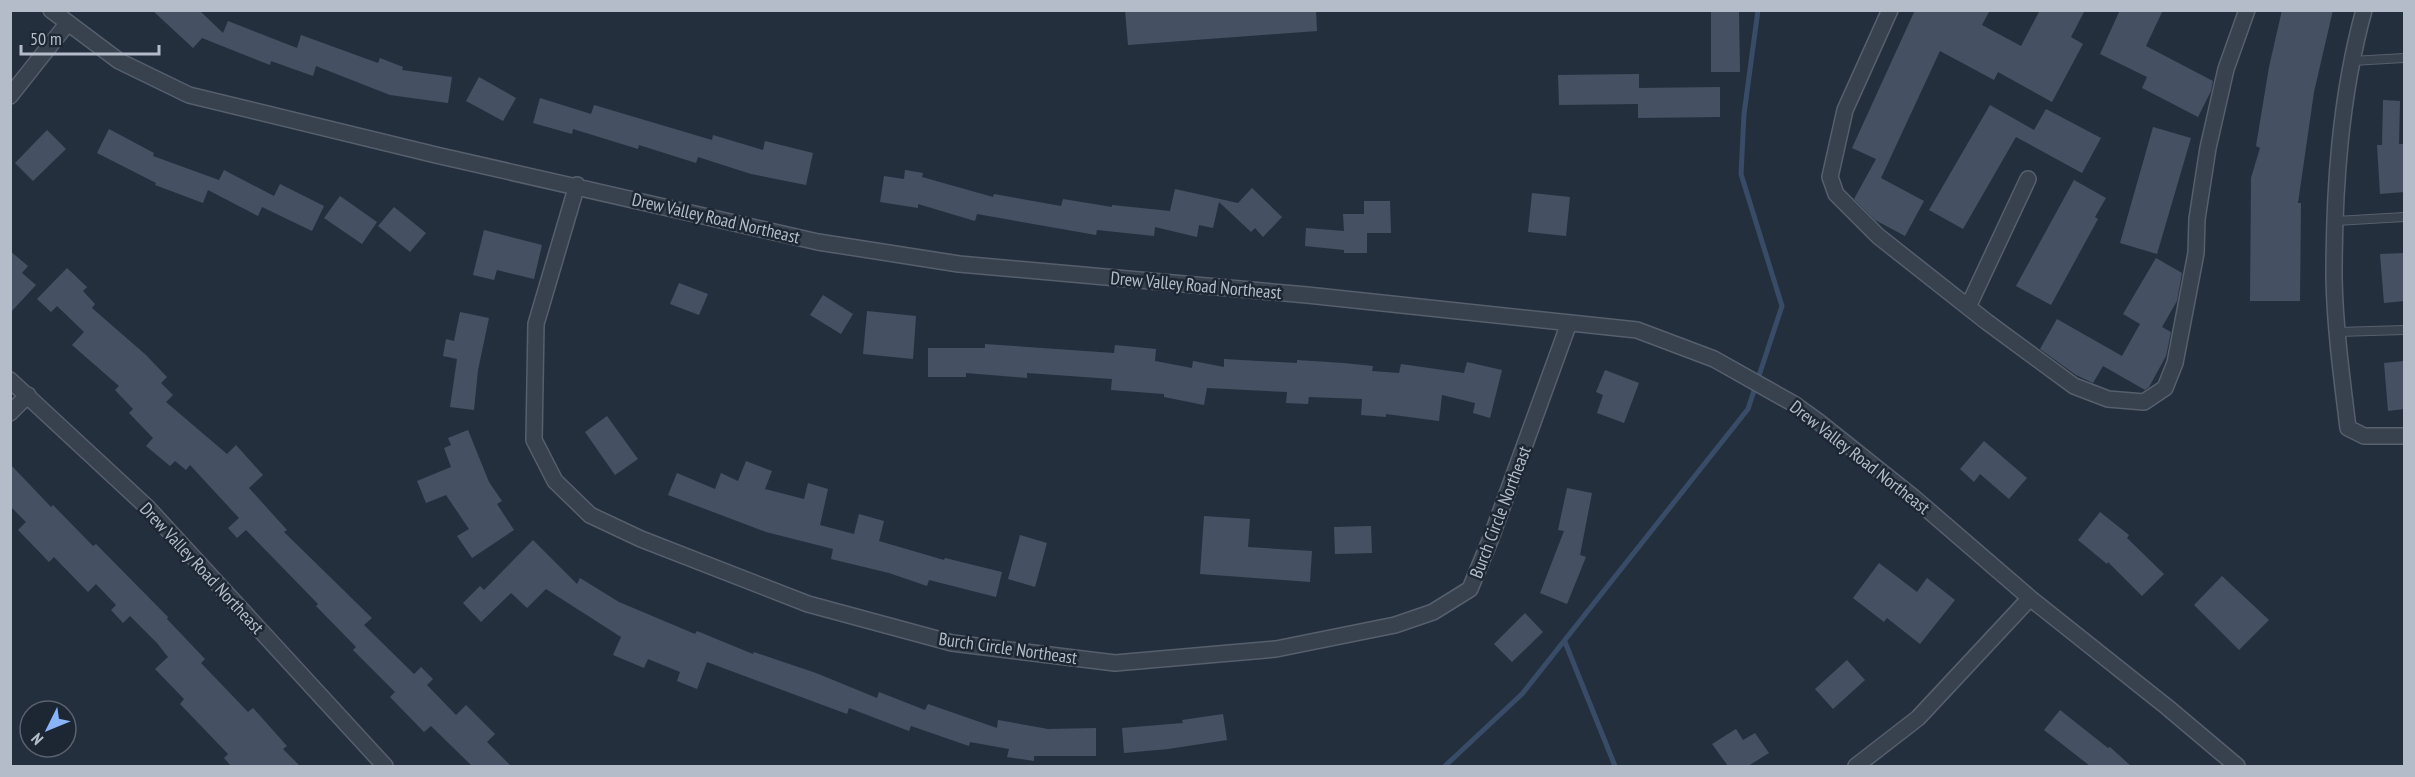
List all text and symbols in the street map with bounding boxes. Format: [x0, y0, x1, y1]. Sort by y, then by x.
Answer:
scale bar [21, 18, 159, 56]
text: 50 m [30, 27, 62, 50]
street label: Drew Valley Road Northeast [630, 187, 802, 249]
street label: Drew Valley Road Northeast [1110, 266, 1283, 304]
street label: Drew Valley Road Northeast [1785, 395, 1935, 519]
street label: Burch Circle Northeast [1464, 443, 1536, 581]
street label: Drew Valley Road Northeast [135, 497, 269, 639]
street label: Burch Circle Northeast [937, 627, 1079, 669]
north arrow [18, 699, 78, 759]
text: N [27, 729, 47, 749]

